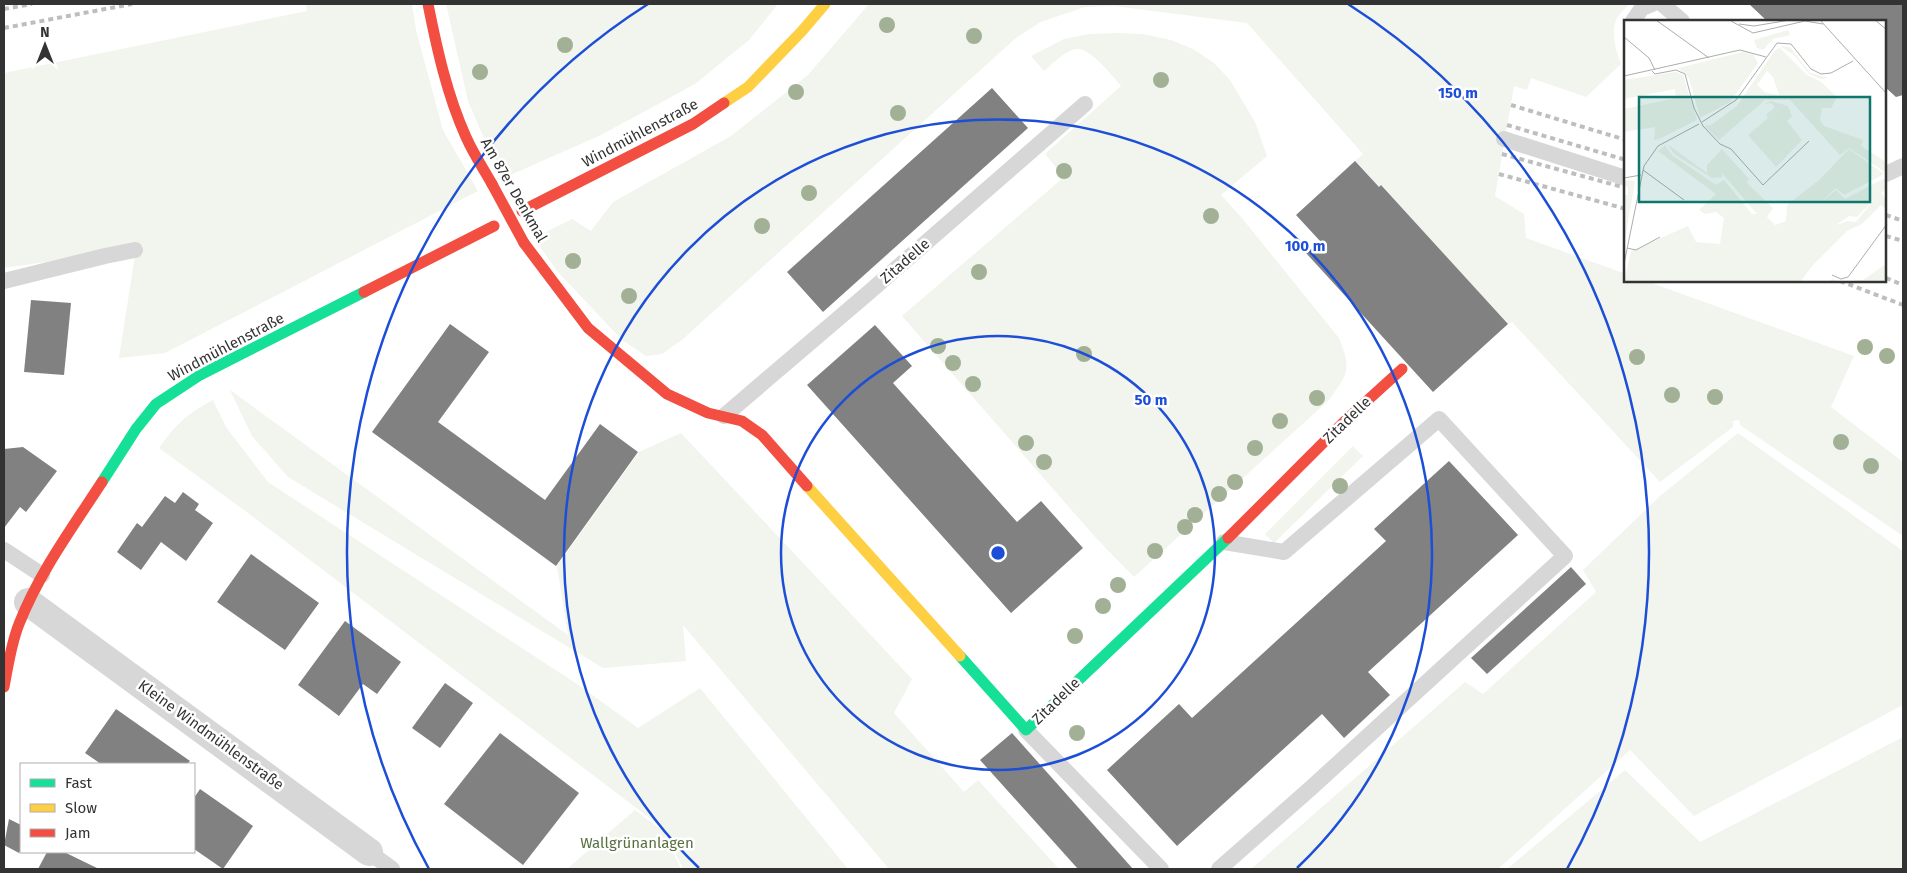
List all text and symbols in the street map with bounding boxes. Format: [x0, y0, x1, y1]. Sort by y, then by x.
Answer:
north arrow [20, 20, 70, 70]
inset map [1624, 20, 1887, 282]
text: N [40, 24, 50, 41]
text: 150 m [1438, 84, 1478, 102]
street label: Windmühlenstraße [579, 95, 701, 171]
street label: Am 87er Denkmal [477, 135, 551, 246]
street label: Zitadelle [877, 235, 933, 287]
text: 100 m [1285, 237, 1325, 255]
street label: Windmühlenstraße [165, 309, 287, 385]
text: 50 m [1134, 391, 1168, 409]
street label: Zitadelle [1319, 393, 1375, 447]
centre of rings [989, 544, 1007, 562]
street label: Zitadelle [1028, 674, 1084, 728]
street label: Kleine Windmühlenstraße [135, 676, 287, 794]
legend [20, 763, 195, 853]
text: Fast [65, 774, 92, 792]
text: Slow [65, 799, 97, 817]
text: Jam [65, 824, 91, 842]
park label: Wallgrünanlagen [580, 834, 694, 852]

